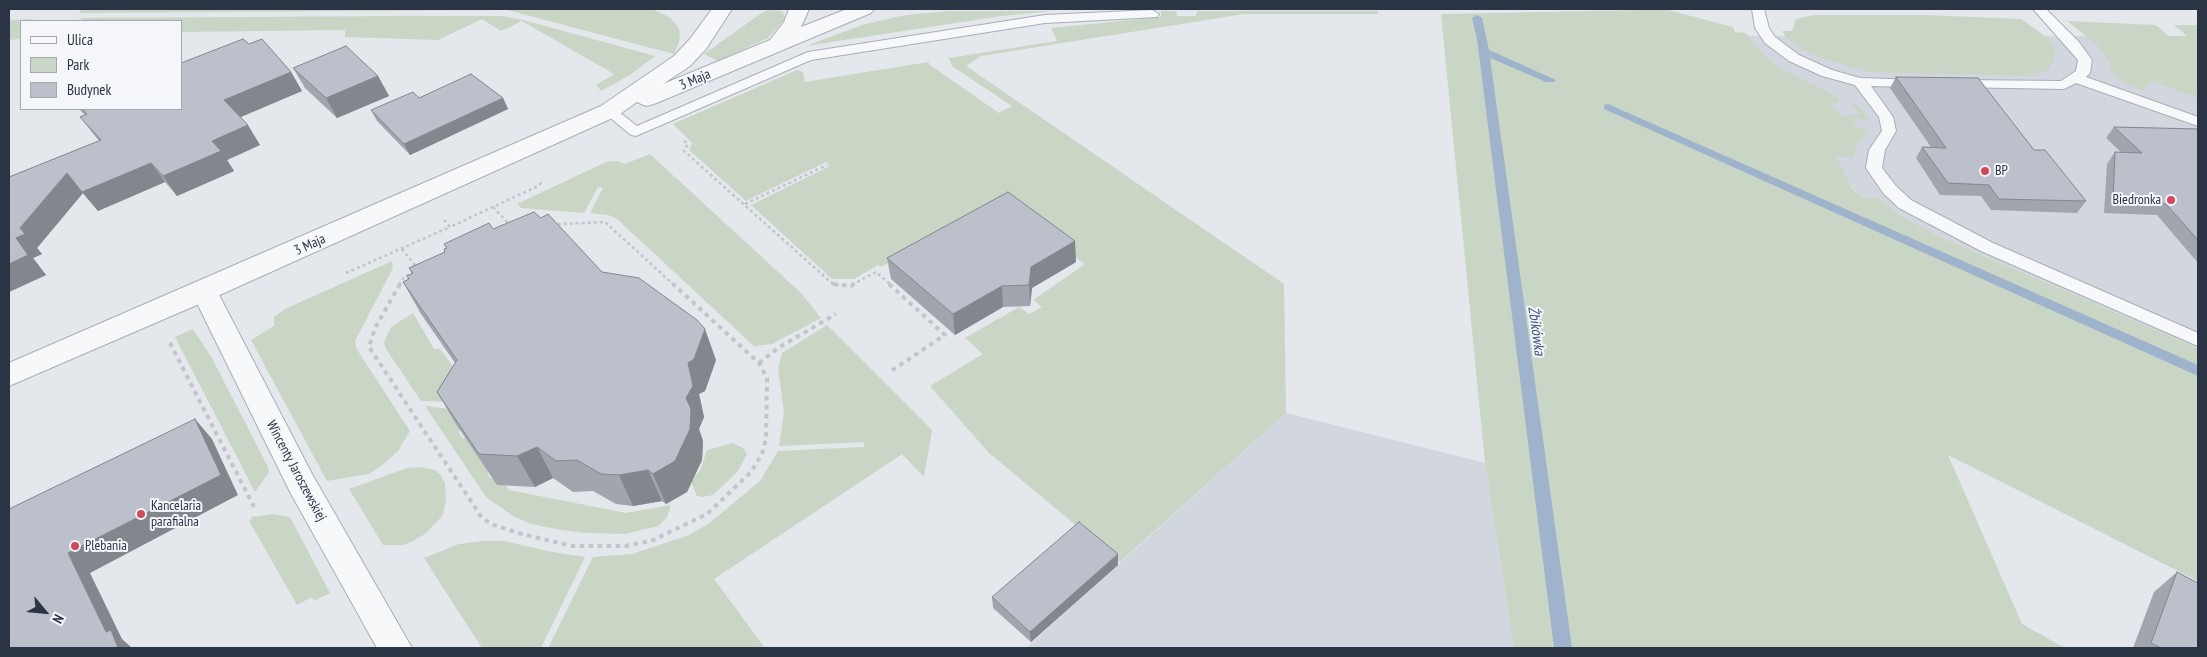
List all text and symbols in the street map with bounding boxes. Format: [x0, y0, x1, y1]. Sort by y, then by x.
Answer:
legend [20, 20, 182, 110]
text: Ulica [67, 30, 93, 49]
text: Park [67, 55, 89, 74]
street label: 3 Maja [677, 66, 713, 94]
text: Budynek [67, 80, 111, 99]
place label: BP [1995, 163, 2008, 179]
marker: BP [1979, 165, 1991, 177]
place label: Biedronka [2112, 192, 2161, 208]
marker: Biedronka [2165, 194, 2177, 206]
street label: 3 Maja [292, 231, 328, 259]
water label: Żbikówka [1524, 305, 1548, 357]
street label: Wincenty Jaroszewskiej [262, 418, 330, 524]
place label: Kancelaria parafialna [151, 498, 201, 530]
marker: Kancelaria parafialna [135, 508, 147, 520]
place label: Plebania [85, 538, 127, 554]
marker: Plebania [69, 540, 81, 552]
north arrow [20, 587, 70, 637]
text: N [49, 611, 68, 627]

